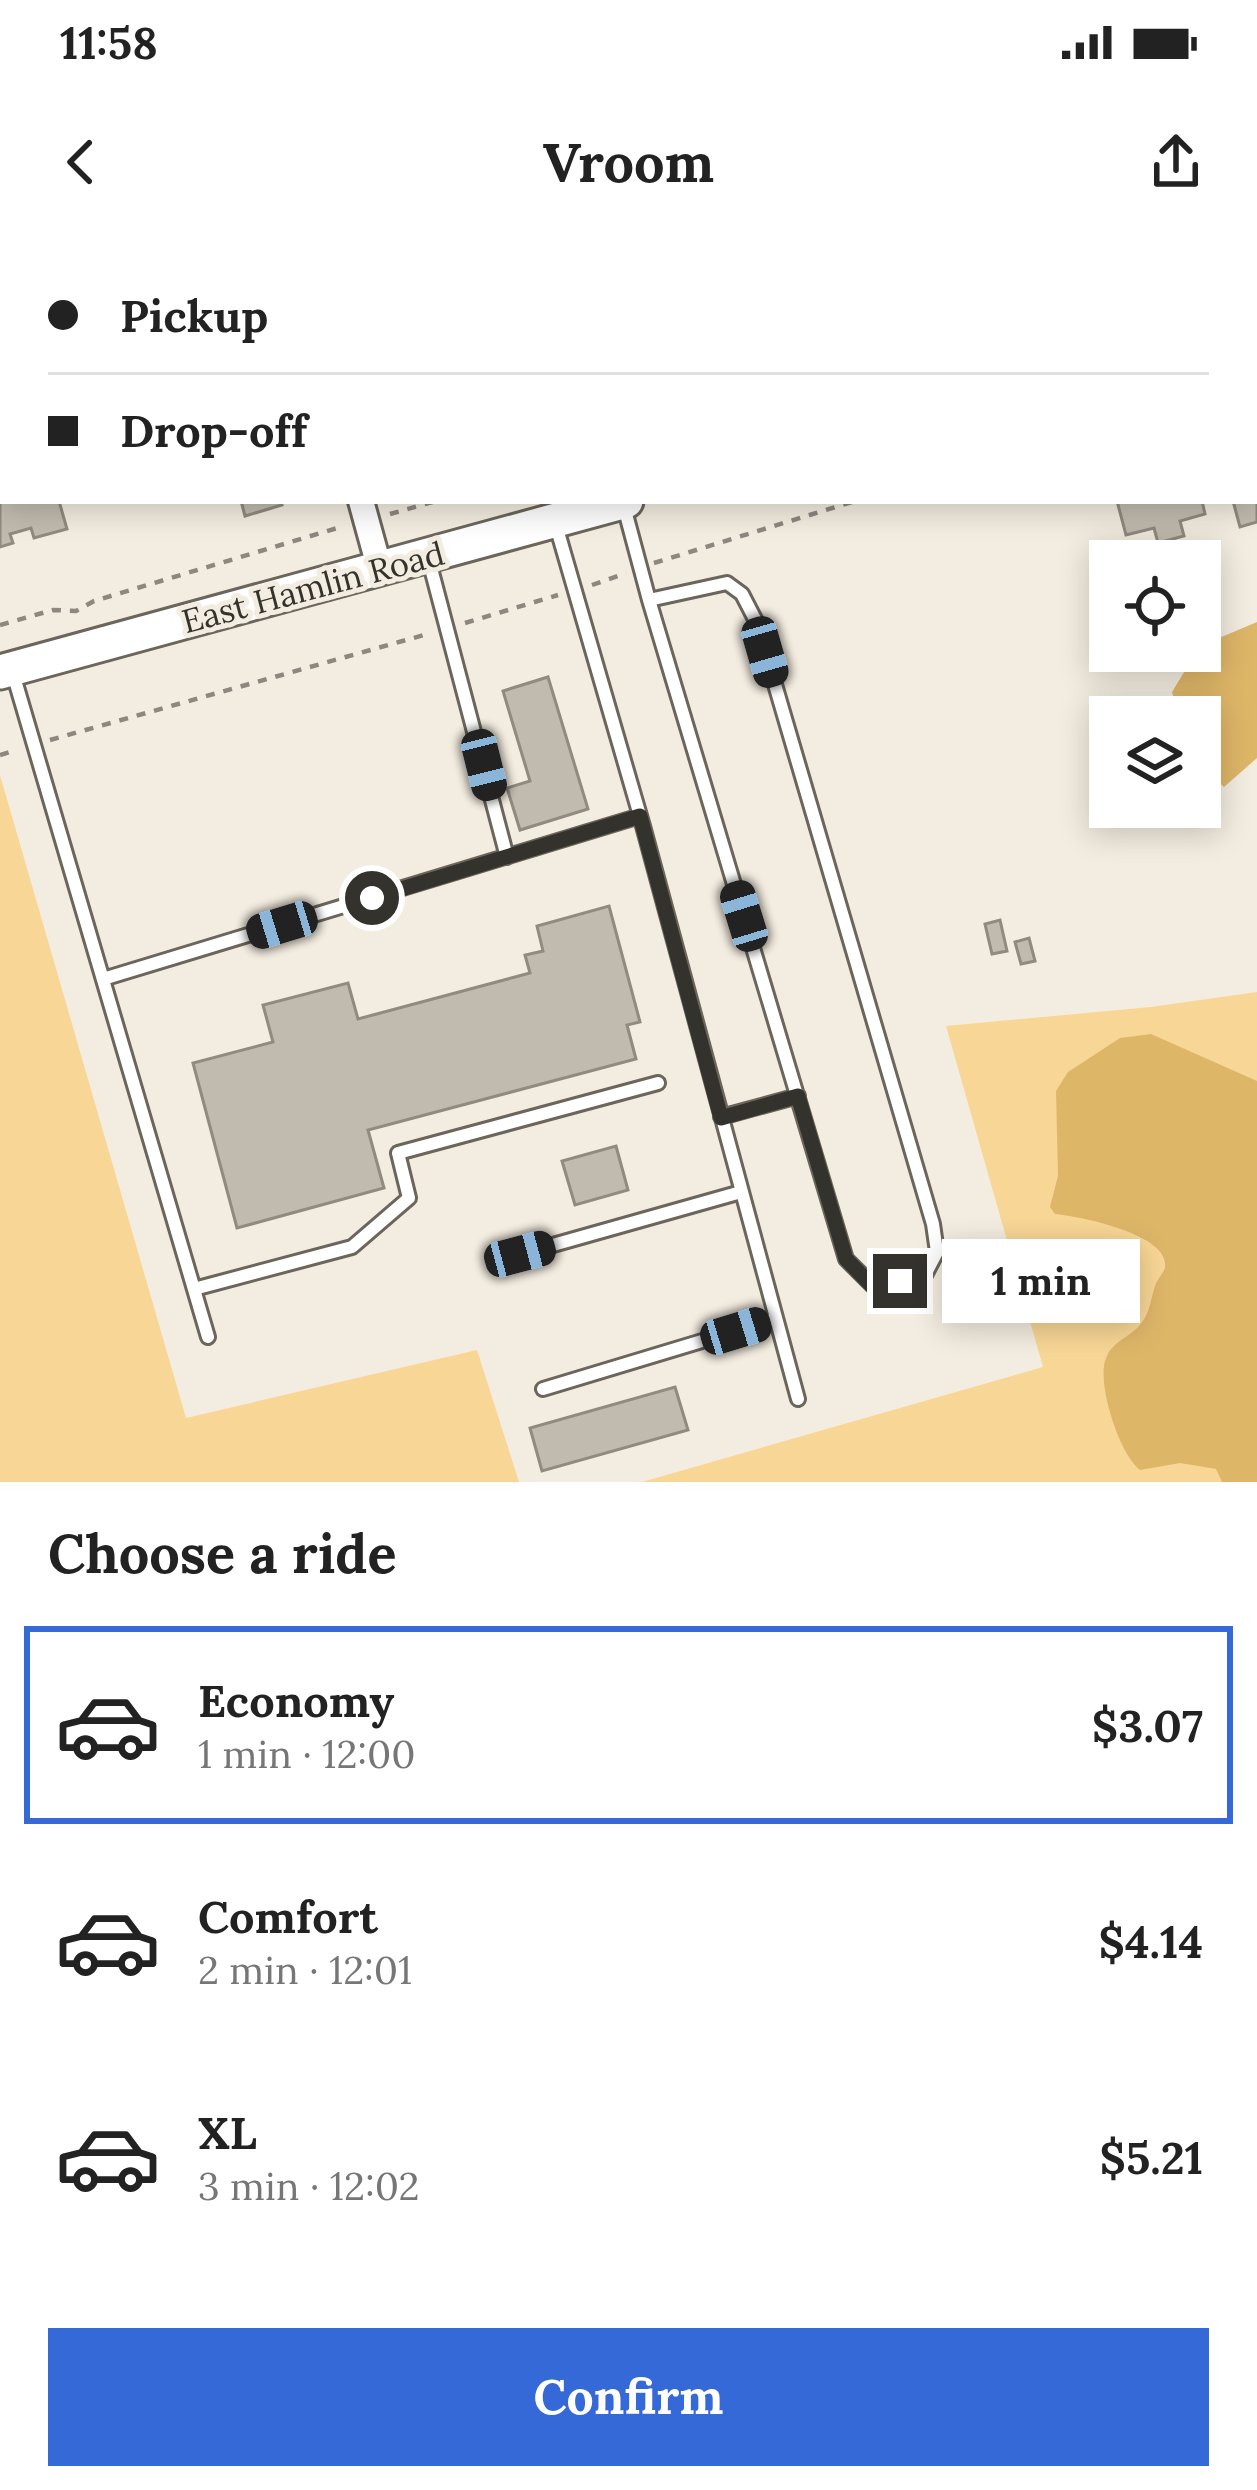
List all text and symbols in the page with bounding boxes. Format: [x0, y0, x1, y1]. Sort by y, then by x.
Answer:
text: 11:58 [60, 14, 158, 71]
text: Vroom [543, 128, 714, 197]
icon: back [48, 129, 114, 195]
icon: share [1143, 129, 1209, 195]
text: Pickup [120, 287, 268, 344]
text: Drop-off [120, 402, 307, 459]
street label: East Hamlin Road [177, 532, 449, 642]
map controls [1089, 540, 1221, 828]
button: locate [1089, 540, 1221, 672]
car [738, 612, 792, 692]
button: layers [1089, 696, 1221, 828]
car [458, 726, 510, 804]
route start [345, 871, 399, 925]
car [716, 876, 772, 956]
car [242, 897, 322, 953]
car [481, 1227, 559, 1281]
callout: 1 min [942, 1239, 1140, 1323]
route end [873, 1254, 927, 1308]
text: 1 min [991, 1256, 1091, 1306]
car [696, 1303, 776, 1359]
text: Choose a ride [48, 1519, 397, 1588]
icon: car [54, 1671, 162, 1779]
text: Economy [198, 1672, 394, 1729]
text: $3.07 [1092, 1697, 1203, 1754]
text: 1 min · 12:00 [198, 1729, 416, 1779]
icon: car [54, 1887, 162, 1995]
text: Comfort [198, 1888, 378, 1945]
text: $4.14 [1099, 1913, 1203, 1970]
text: 2 min · 12:01 [198, 1945, 412, 1995]
icon: car [54, 2103, 162, 2211]
text: XL [198, 2104, 257, 2161]
text: $5.21 [1099, 2129, 1203, 2186]
text: 3 min · 12:02 [198, 2161, 420, 2211]
button: Confirm [48, 2328, 1209, 2466]

